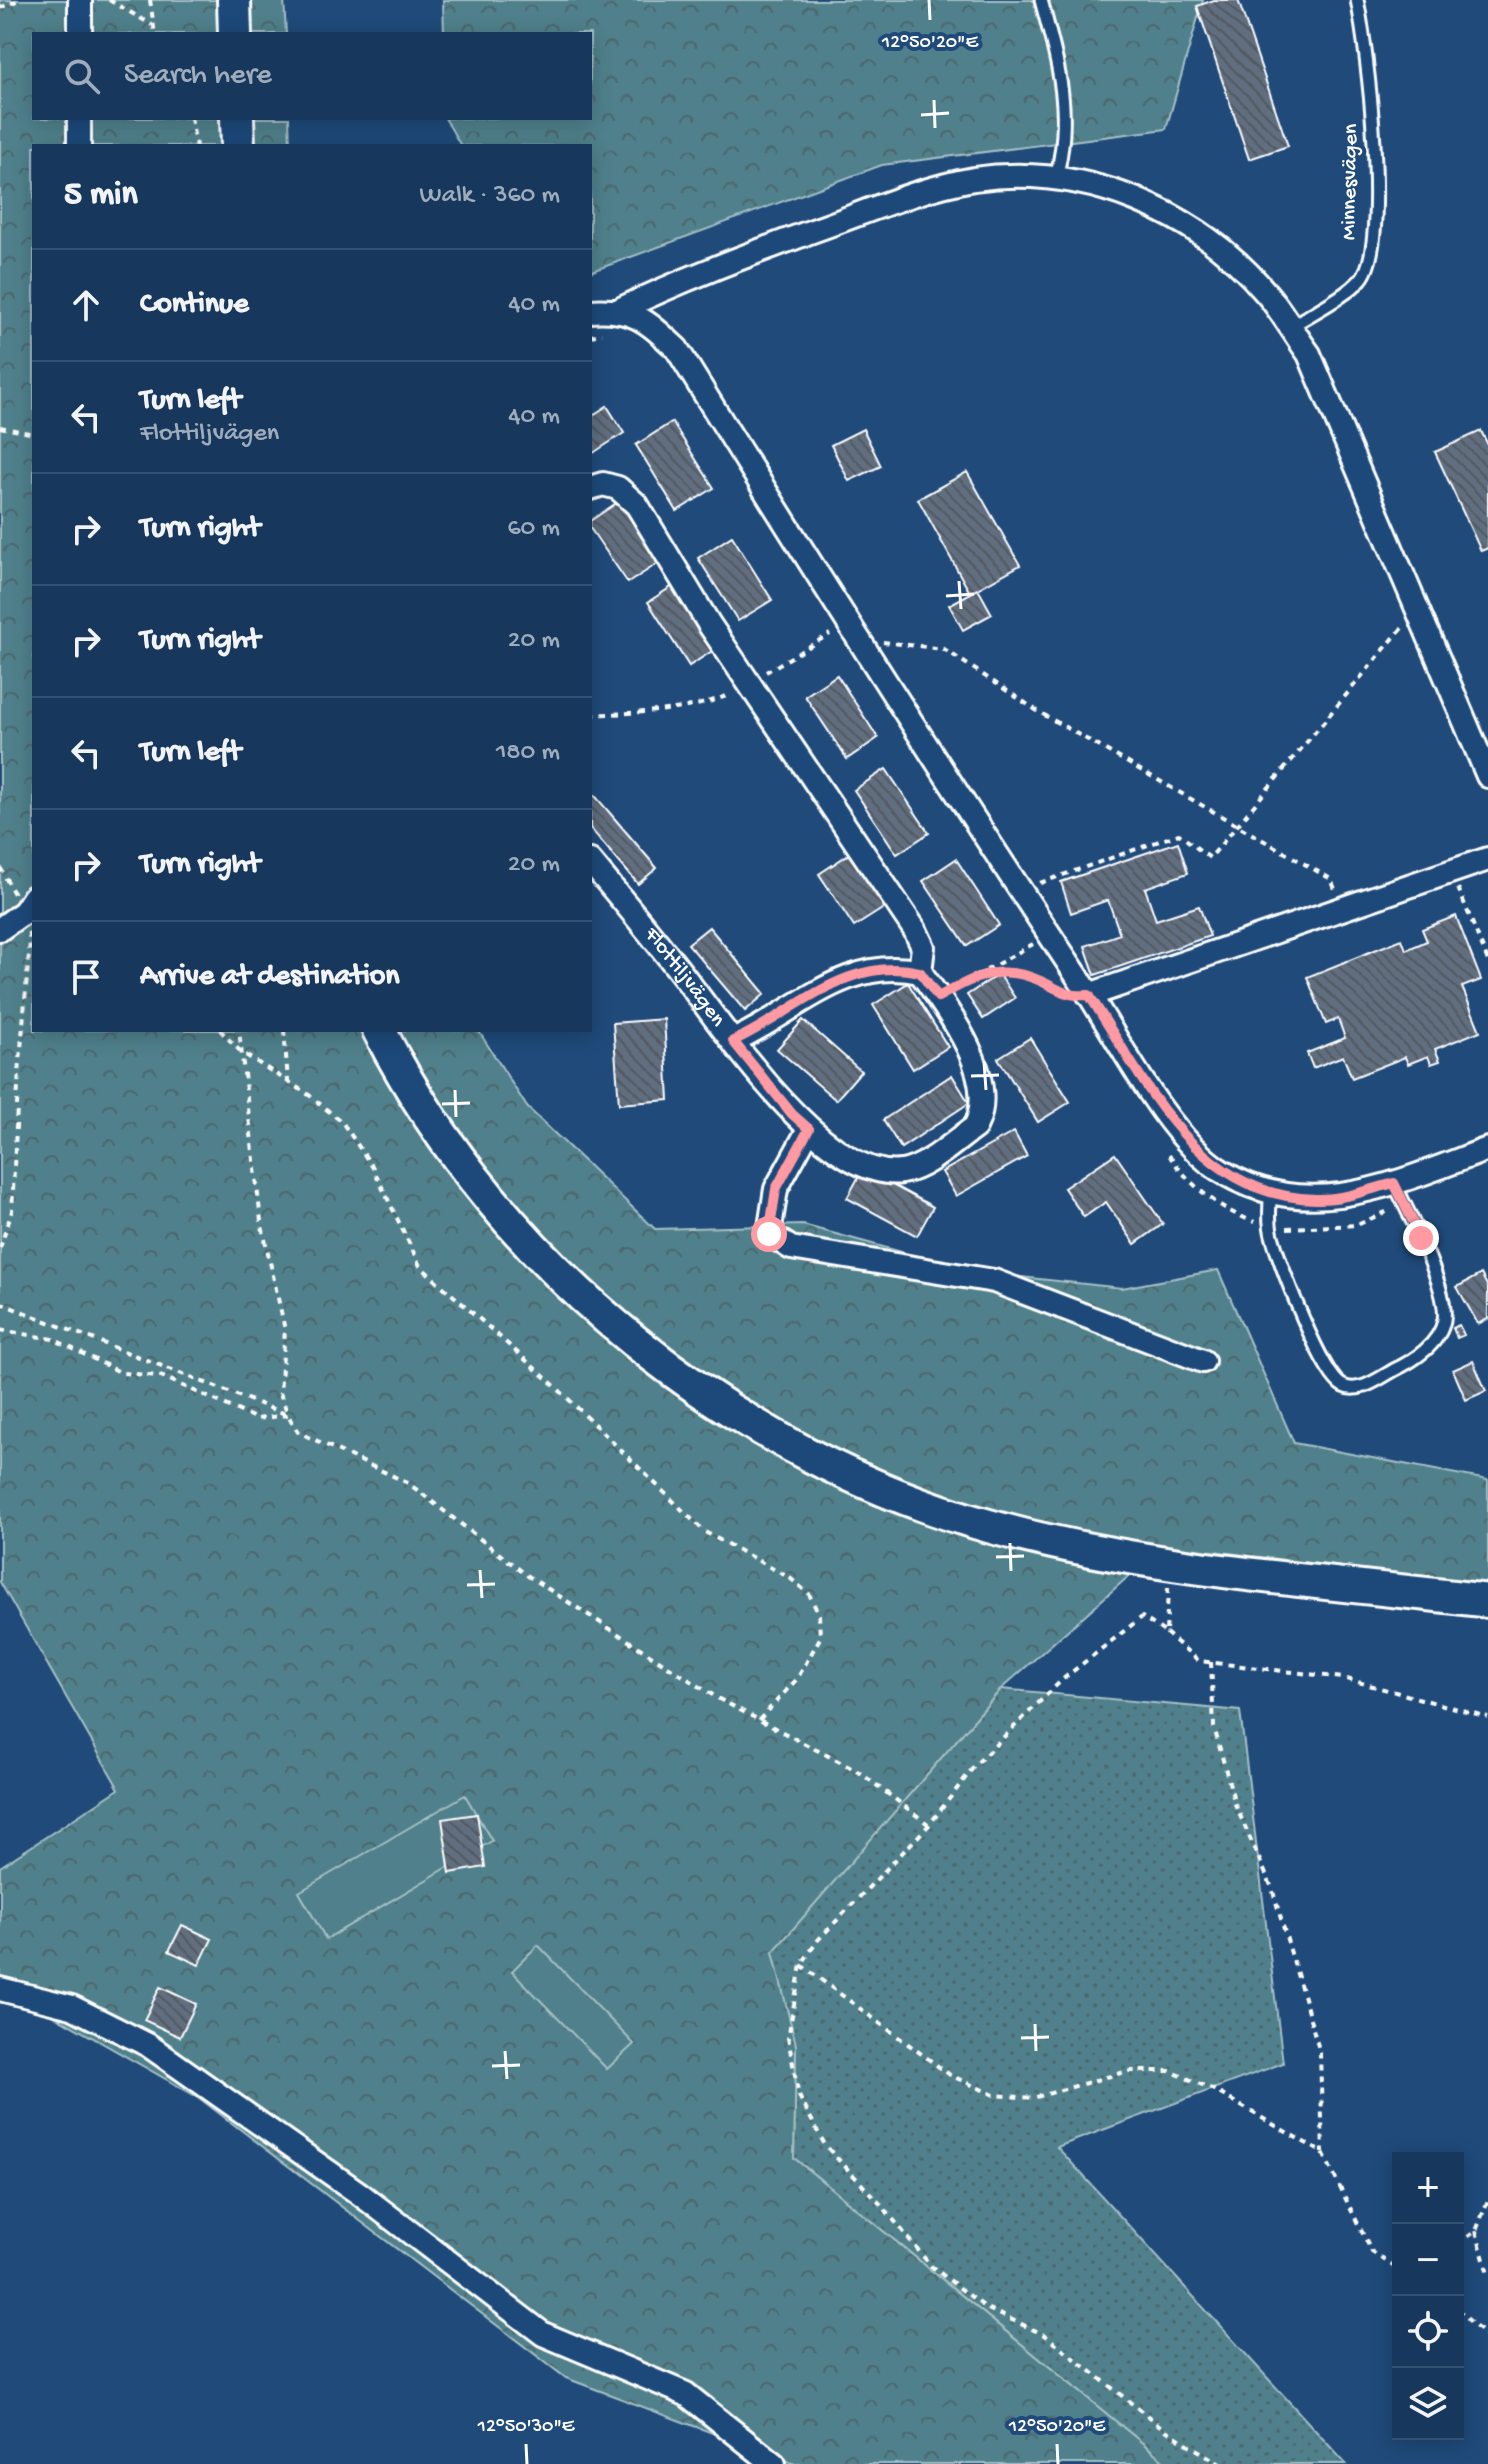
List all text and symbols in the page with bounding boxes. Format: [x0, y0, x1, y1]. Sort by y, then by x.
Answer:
search box [32, 32, 592, 120]
text: 12°50'20"E [881, 32, 979, 55]
icon: search [60, 54, 104, 98]
text: Search here [124, 59, 272, 94]
street label: Minnesvägen [1337, 123, 1365, 241]
text: 5 min [64, 176, 138, 216]
text: Walk · 360 m [420, 181, 560, 212]
icon: ahead [64, 283, 108, 327]
text: Continue [140, 288, 249, 323]
text: 40 m [508, 290, 560, 321]
text: Turn left [140, 384, 241, 419]
icon: left [64, 395, 108, 439]
text: 40 m [508, 402, 560, 433]
text: Flottiljvägen [140, 419, 279, 450]
icon: right [64, 507, 108, 551]
text: Turn right [140, 512, 260, 547]
text: 60 m [507, 514, 560, 545]
icon: right [64, 619, 108, 663]
text: Turn right [140, 624, 260, 659]
text: 20 m [508, 626, 560, 657]
icon: left [64, 731, 108, 775]
text: Turn left [140, 736, 241, 771]
text: 180 m [496, 738, 560, 769]
icon: right [64, 843, 108, 887]
text: Turn right [140, 848, 260, 883]
text: 20 m [508, 850, 560, 881]
street label: Flottiljvägen [637, 922, 730, 1033]
icon: arrive [64, 955, 108, 999]
text: Arrive at destination [140, 960, 400, 995]
route start [751, 1216, 787, 1252]
route end [1403, 1220, 1439, 1256]
map controls [1392, 2152, 1464, 2440]
button: + [1392, 2152, 1464, 2224]
button: − [1392, 2224, 1464, 2296]
button: locate [1392, 2296, 1464, 2368]
button: layers [1392, 2368, 1464, 2440]
text: 12°50'30"E [477, 2416, 576, 2439]
text: 12°50'20"E [1008, 2416, 1106, 2439]

